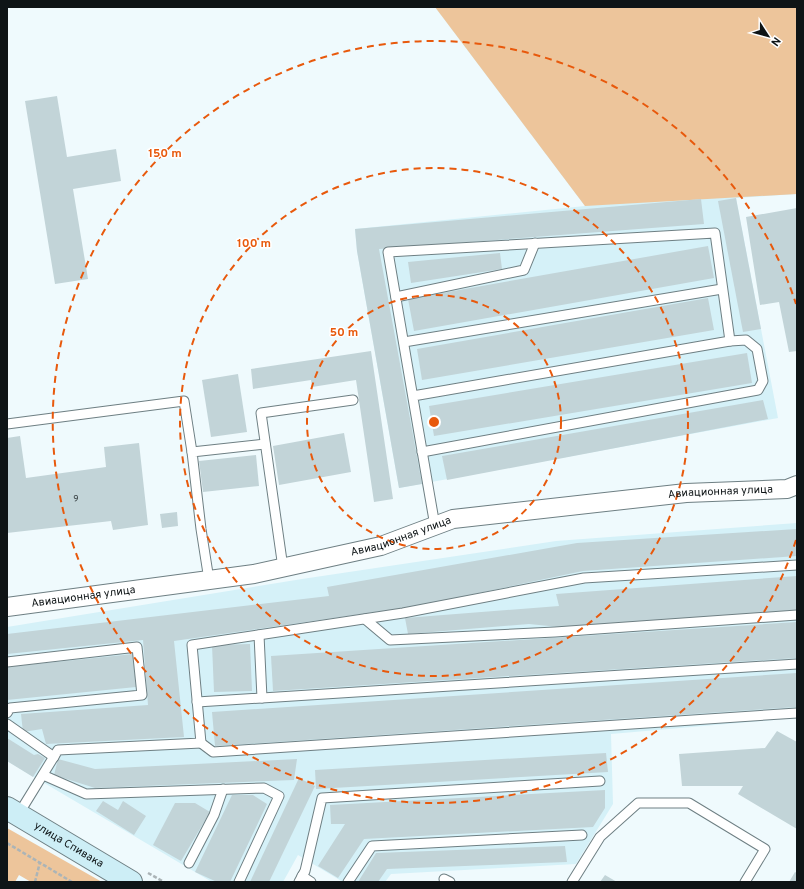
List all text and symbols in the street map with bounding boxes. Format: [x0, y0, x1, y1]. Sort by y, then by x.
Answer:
north arrow [748, 16, 788, 56]
text: N [767, 34, 783, 49]
text: 150 m [148, 146, 182, 162]
text: 100 m [237, 236, 271, 252]
text: 50 m [330, 325, 358, 341]
centre of rings [427, 415, 441, 429]
street label: Авиационная улица [667, 483, 773, 502]
house number: 9 [73, 494, 79, 505]
street label: Авиационная улица [349, 513, 453, 559]
street label: Авиационная улица [30, 583, 137, 611]
street label: улица Спивака [32, 819, 106, 871]

